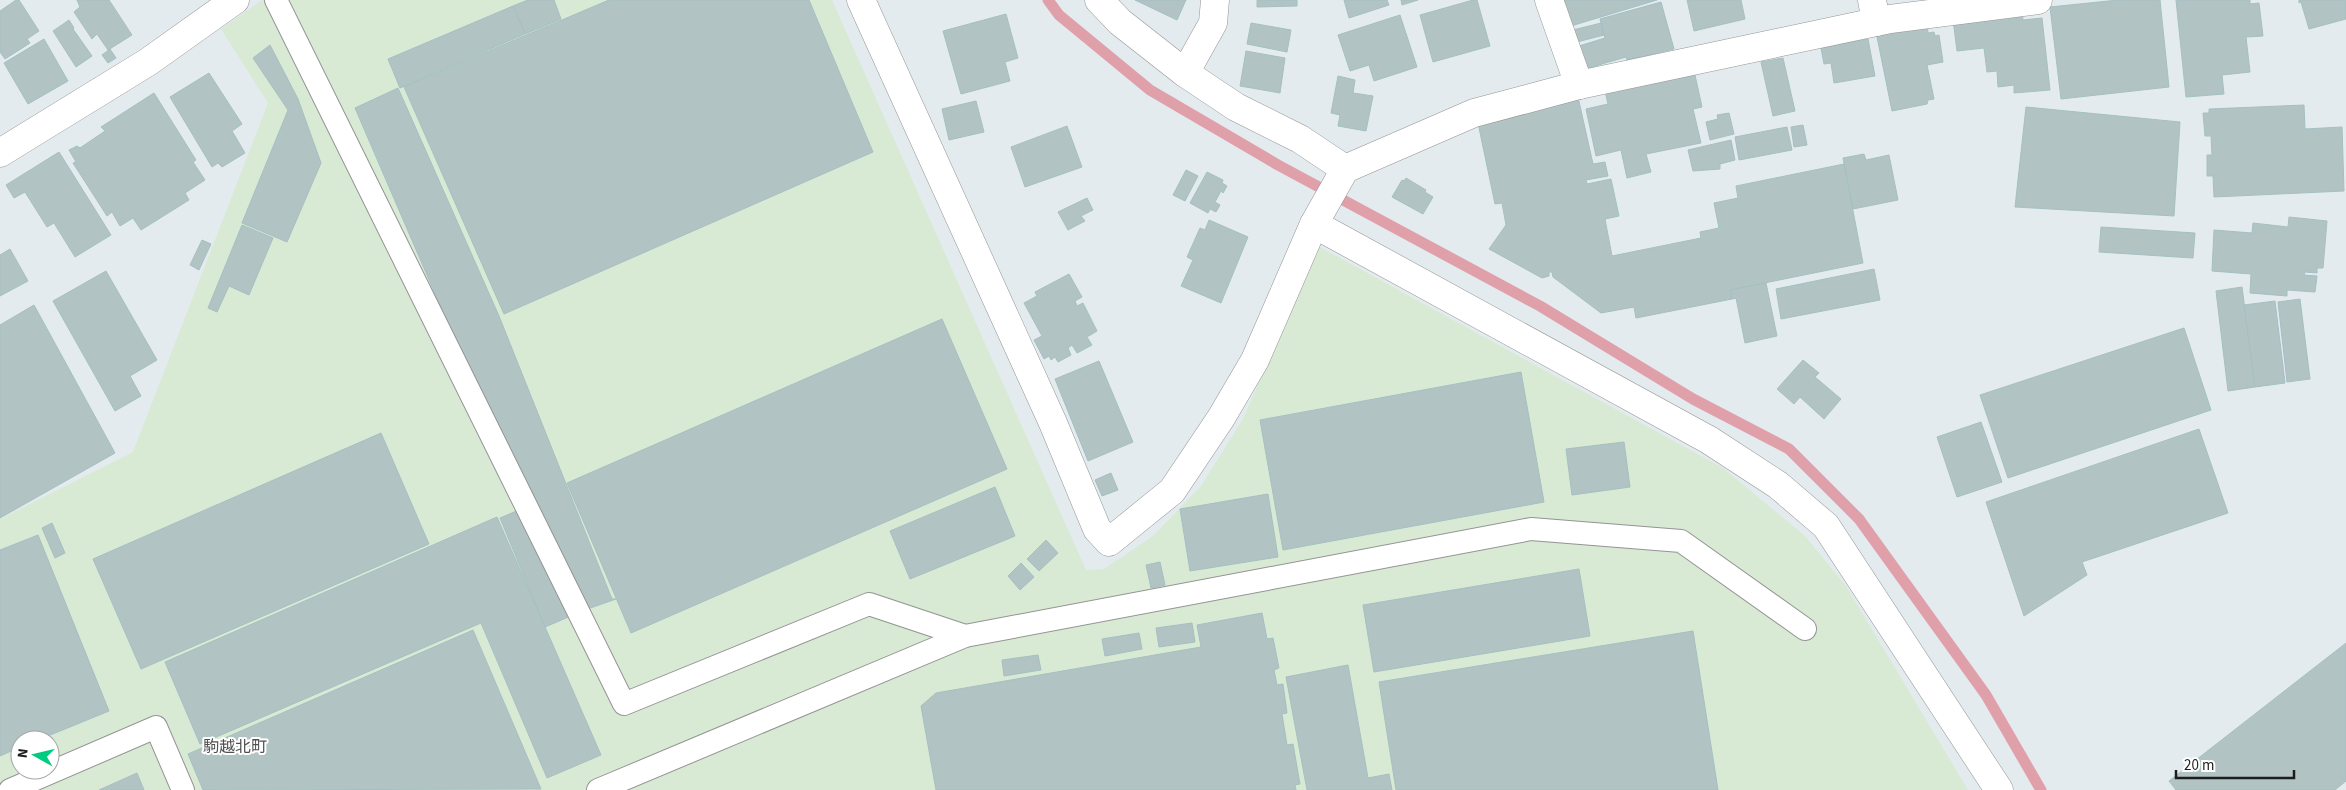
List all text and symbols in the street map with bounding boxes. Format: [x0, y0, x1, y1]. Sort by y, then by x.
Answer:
north arrow [10, 730, 60, 780]
district label: 駒越北町 [203, 736, 267, 758]
text: N [13, 747, 34, 759]
scale bar [2176, 748, 2294, 780]
text: 20 m [2184, 755, 2214, 776]

